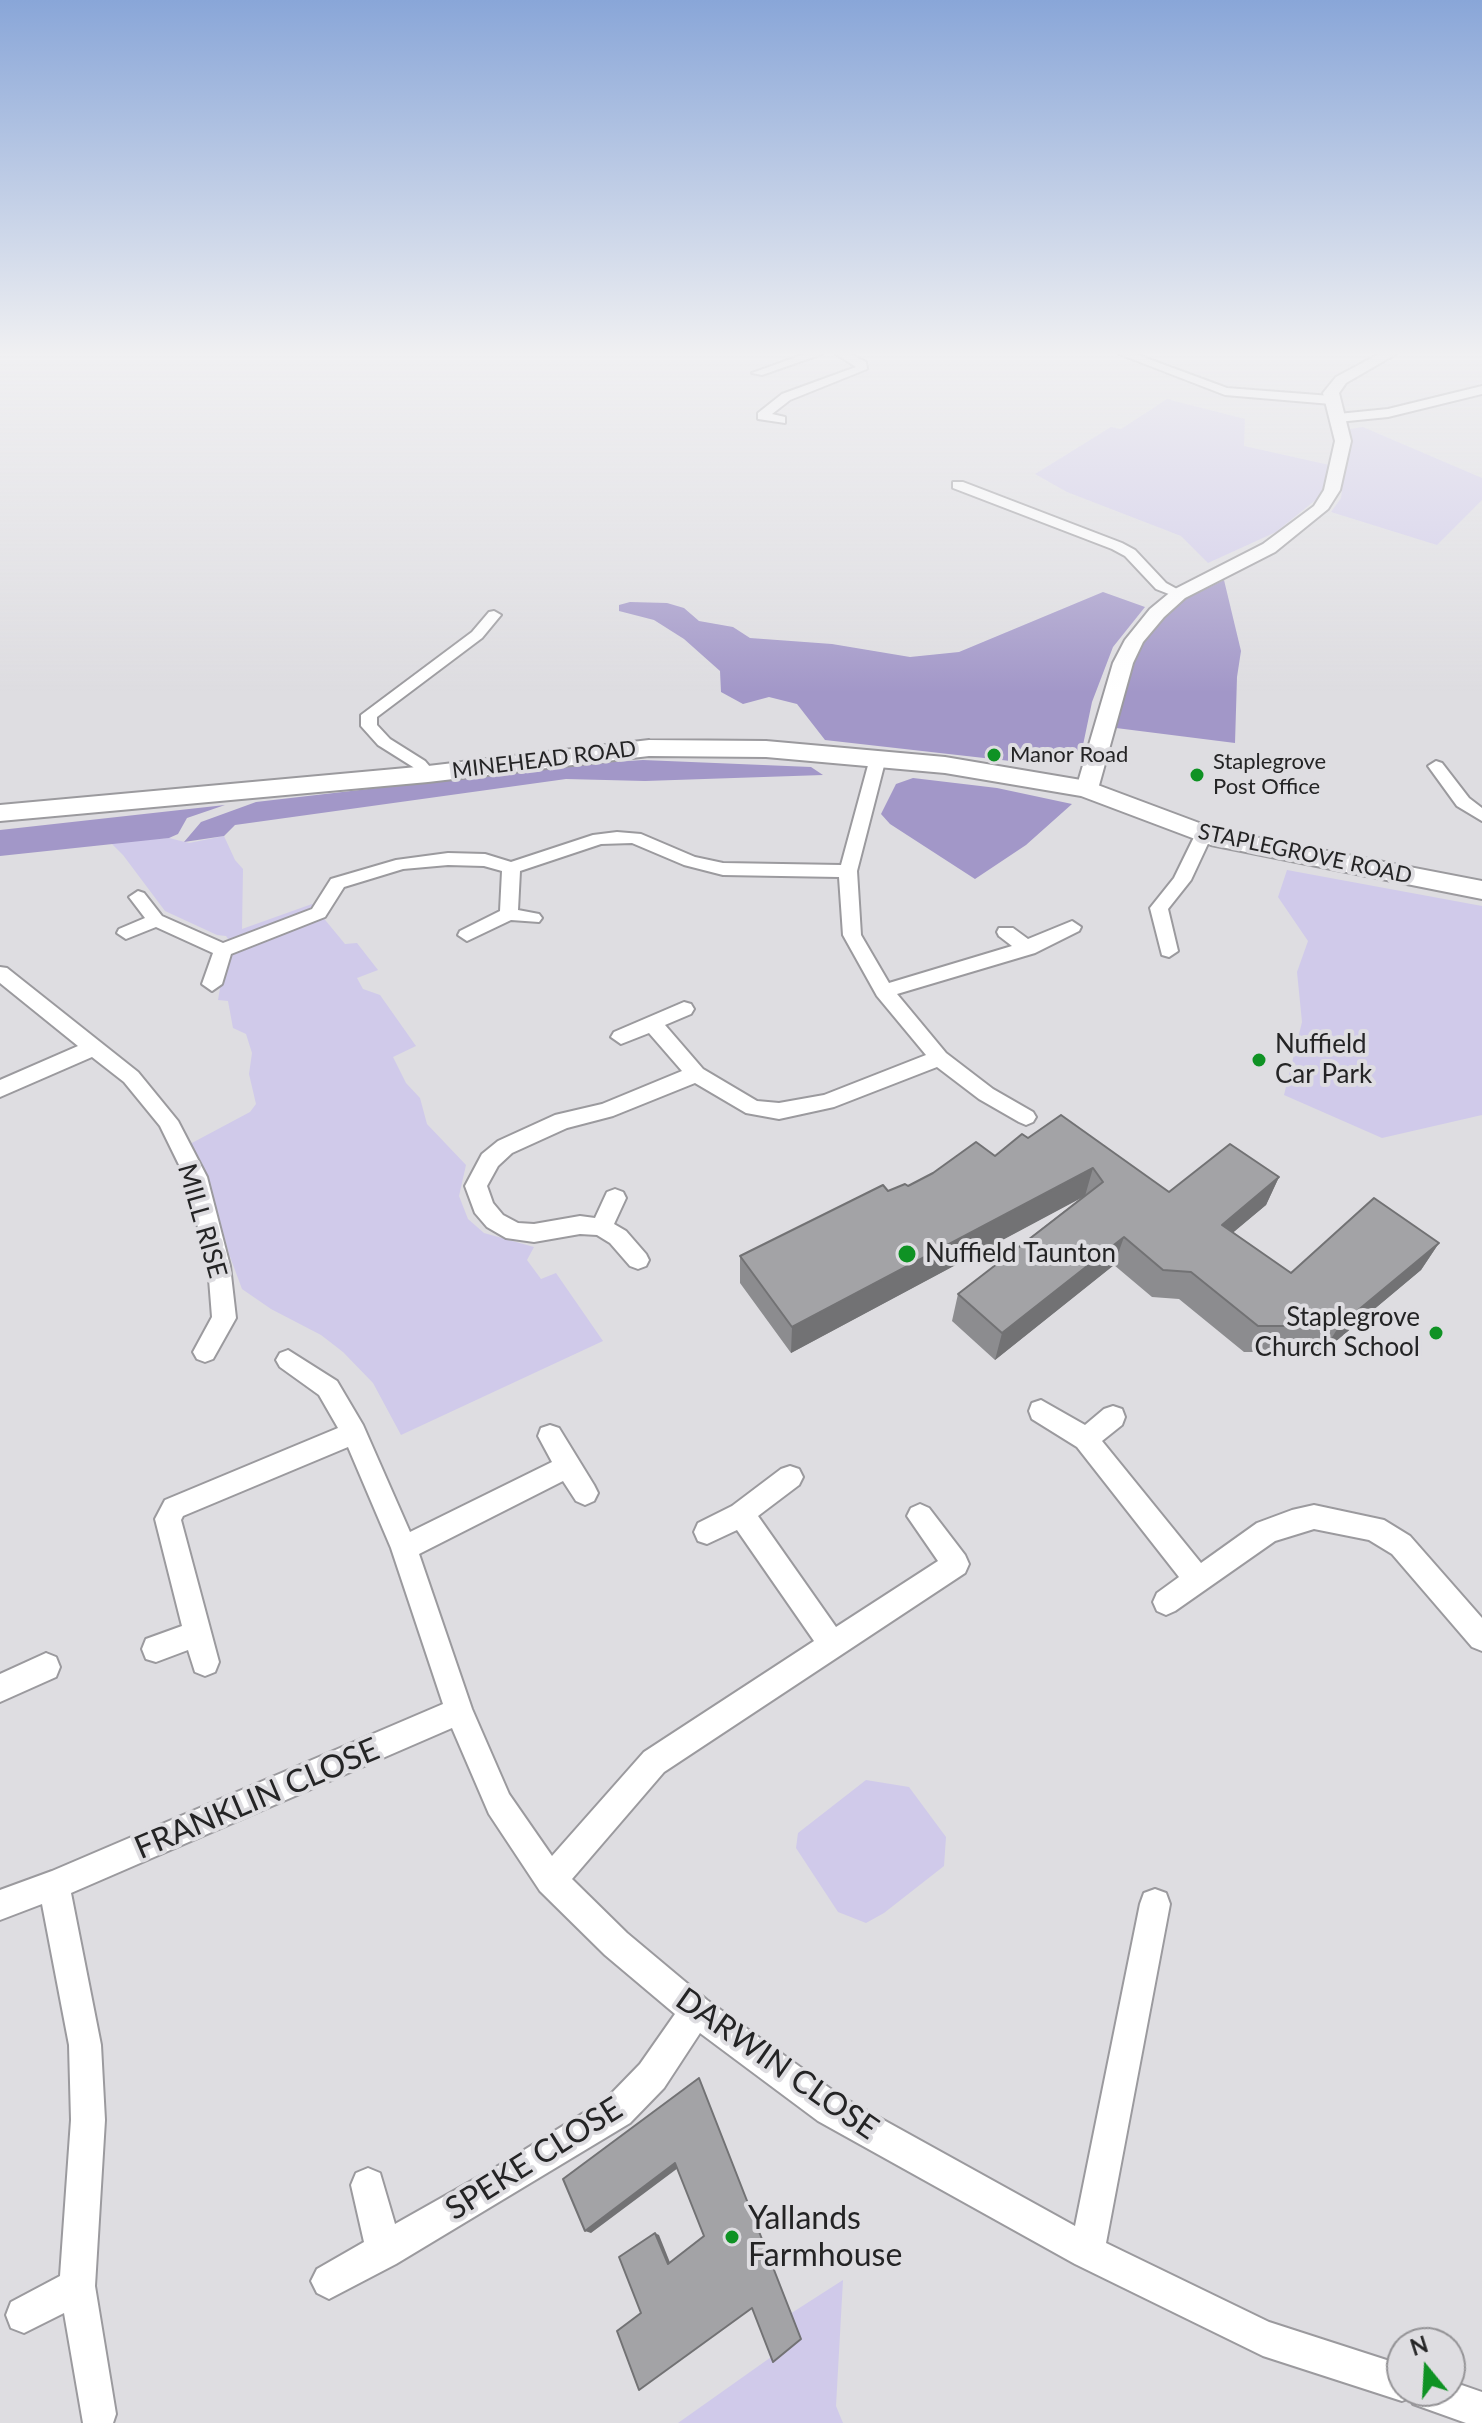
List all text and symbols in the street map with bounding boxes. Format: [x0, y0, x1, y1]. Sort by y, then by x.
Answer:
street label: MINEHEAD ROAD [450, 736, 638, 784]
place label: Manor Road [1010, 742, 1128, 768]
marker: Manor Road [985, 746, 1003, 764]
place label: Staplegrove Post Office [1213, 749, 1326, 800]
marker: Staplegrove Post Office [1188, 766, 1206, 784]
street label: STAPLEGROVE ROAD [1196, 818, 1414, 890]
place label: Nuffield Car Park [1275, 1029, 1372, 1090]
marker: Nuffield Car Park [1250, 1051, 1268, 1069]
street label: MILL RISE [171, 1160, 233, 1282]
place label: Nuffield Taunton [925, 1238, 1116, 1270]
marker: Nuffield Taunton [896, 1243, 918, 1265]
place label: Staplegrove Church School [1255, 1302, 1420, 1364]
marker: Staplegrove Church School [1427, 1324, 1445, 1342]
street label: FRANKLIN CLOSE [129, 1730, 385, 1868]
street label: DARWIN CLOSE [669, 1980, 885, 2148]
street label: SPEKE CLOSE [439, 2089, 629, 2229]
place label: Yallands Farmhouse [748, 2200, 902, 2275]
marker: Yallands Farmhouse [723, 2228, 741, 2246]
north arrow [1386, 2327, 1466, 2407]
text: N [1407, 2330, 1431, 2361]

